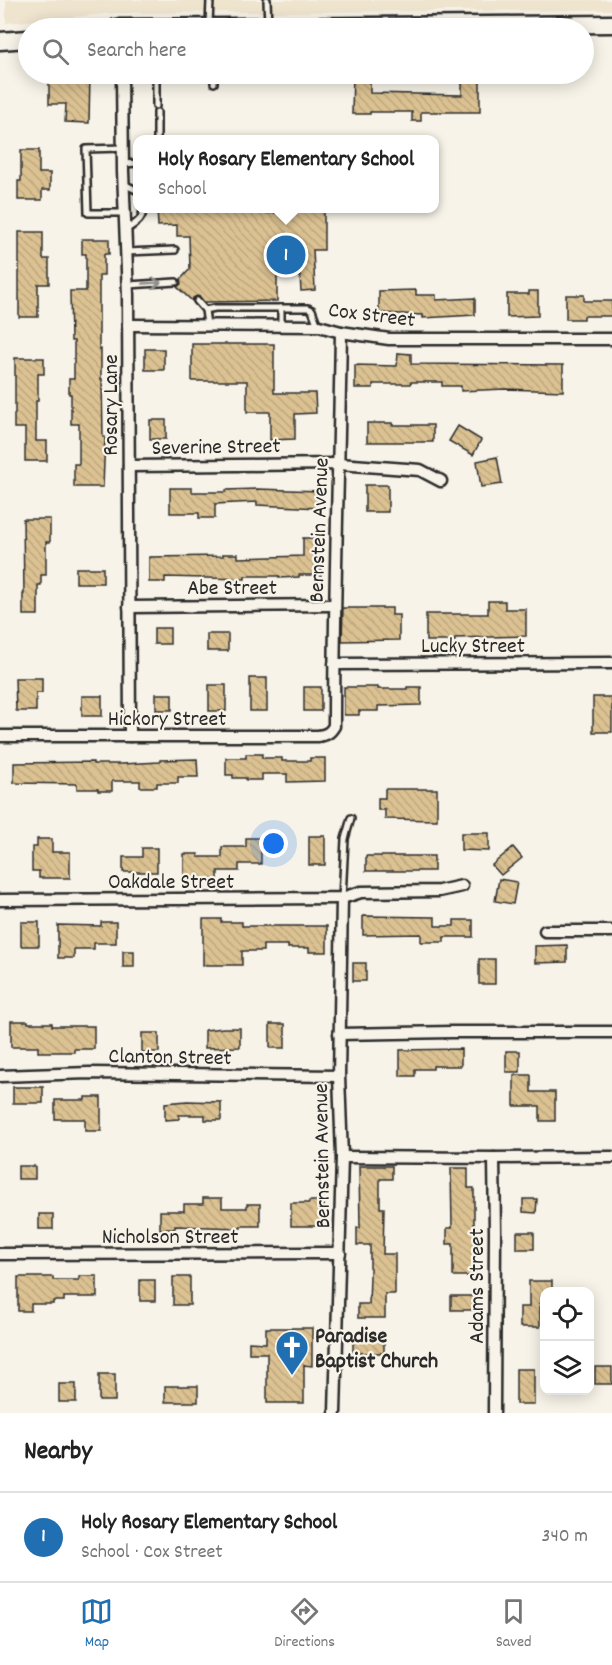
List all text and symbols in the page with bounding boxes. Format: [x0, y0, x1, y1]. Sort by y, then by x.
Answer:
search box [18, 18, 594, 84]
icon: search [39, 35, 72, 68]
text: Search here [87, 36, 186, 67]
popup [133, 135, 439, 213]
text: Holy Rosary Elementary School [158, 145, 414, 176]
text: School [158, 176, 206, 204]
pin: 1 [266, 232, 306, 278]
one-way arrow [141, 278, 161, 289]
street label: Cox Street [326, 296, 417, 337]
street label: Rosary Lane [97, 354, 128, 456]
street label: Severine Street [151, 432, 281, 465]
street label: Bernstein Avenue [302, 457, 339, 603]
street label: Abe Street [187, 574, 277, 605]
street label: Lucky Street [421, 632, 525, 663]
street label: Hickory Street [108, 705, 226, 736]
your location [259, 829, 288, 858]
street label: Oakdale Street [108, 868, 234, 899]
street label: Clanton Street [108, 1042, 232, 1075]
street label: Bernstein Avenue [307, 1083, 340, 1229]
street label: Nicholson Street [102, 1223, 238, 1254]
street label: Adams Street [463, 1228, 494, 1344]
map controls [540, 1287, 594, 1395]
button: locate [540, 1287, 594, 1341]
place label: Paradise Baptist Church [315, 1322, 438, 1378]
church icon: Paradise Baptist Church [274, 1329, 310, 1376]
button: layers [540, 1341, 594, 1395]
text: Nearby [24, 1434, 92, 1471]
text: Holy Rosary Elementary School [81, 1508, 337, 1539]
text: 1 [41, 1523, 46, 1551]
text: 340 m [542, 1523, 588, 1551]
text: School · Cox Street [81, 1539, 223, 1567]
tab: Map [80, 1595, 113, 1654]
tab: Directions [274, 1595, 335, 1654]
tab: Saved [496, 1595, 532, 1654]

